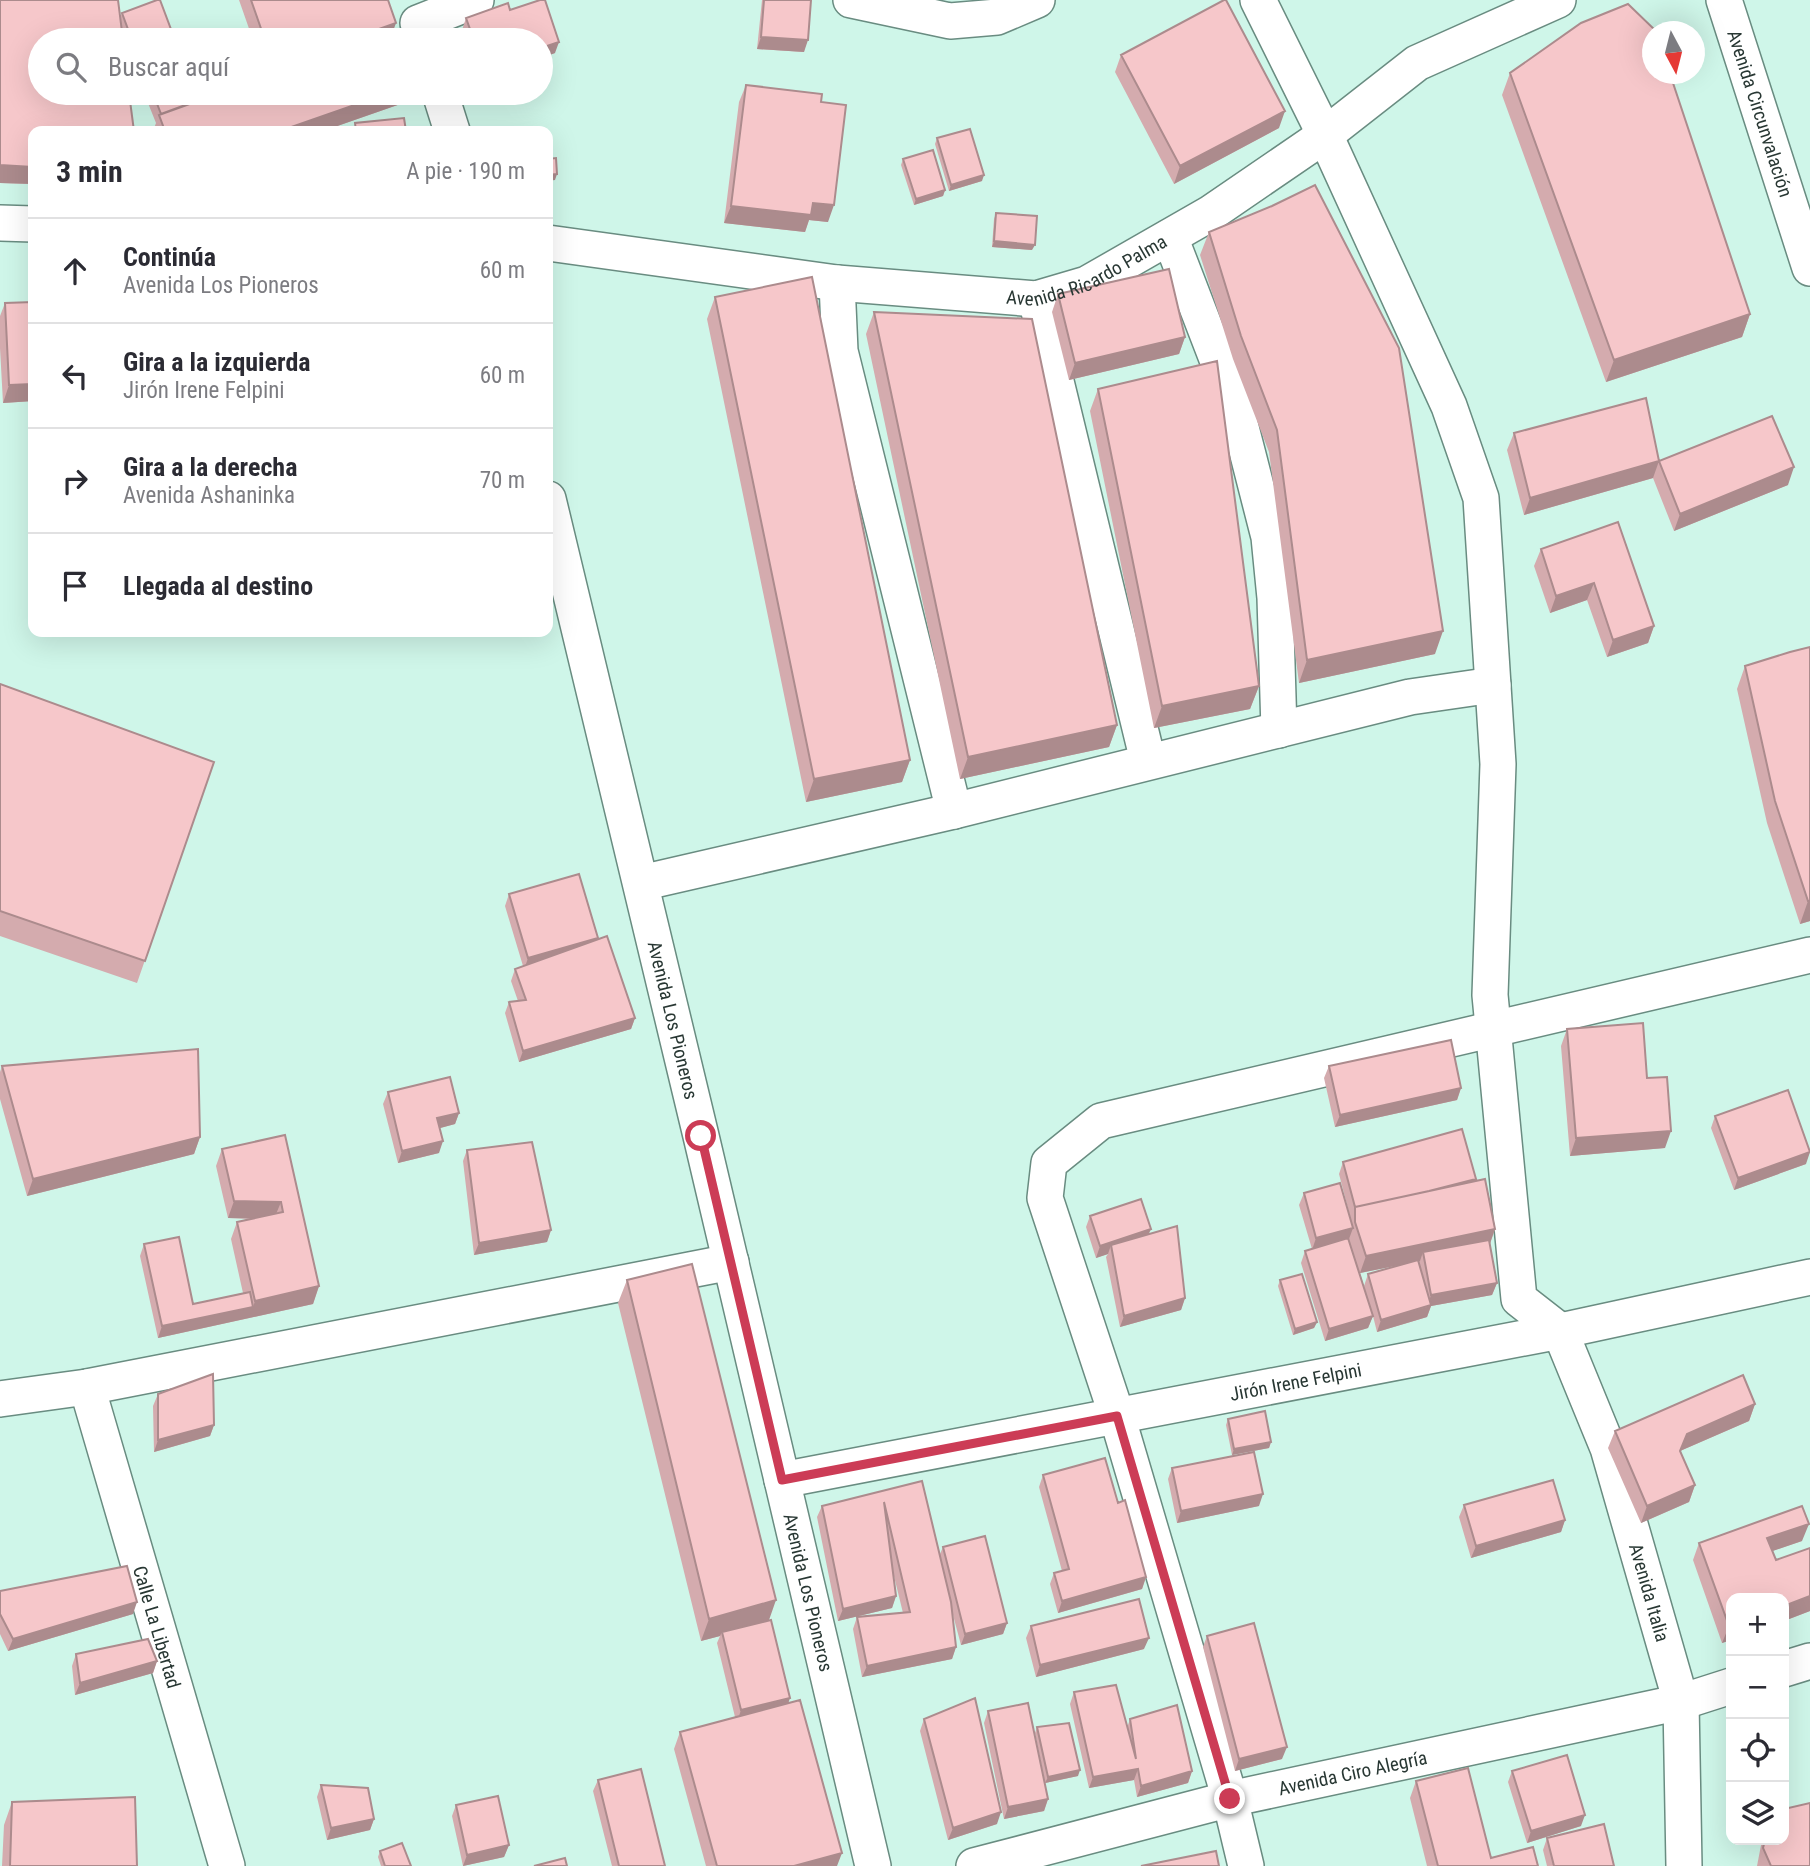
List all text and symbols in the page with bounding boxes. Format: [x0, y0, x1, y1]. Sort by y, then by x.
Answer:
north arrow [1642, 21, 1705, 84]
street label: Avenida Circunvalación [1722, 27, 1797, 200]
search box [28, 28, 553, 105]
icon: search [52, 48, 90, 86]
text: Buscar aquí [108, 52, 229, 82]
text: 3 min [56, 154, 123, 189]
text: A pie · 190 m [406, 158, 525, 185]
street label: Avenida Ricardo Palma [1005, 230, 1171, 311]
text: Continúa [123, 242, 216, 272]
icon: ahead [56, 252, 94, 290]
text: 60 m [480, 257, 525, 284]
text: Avenida Los Pioneros [123, 272, 319, 299]
text: Gira a la izquierda [123, 347, 311, 377]
icon: left [56, 357, 94, 395]
text: 60 m [480, 362, 525, 389]
text: Jirón Irene Felpini [123, 377, 285, 404]
text: Gira a la derecha [123, 452, 297, 482]
icon: right [56, 462, 94, 500]
text: 70 m [480, 467, 525, 494]
text: Avenida Ashaninka [123, 482, 295, 509]
icon: arrive [56, 567, 94, 605]
text: Llegada al destino [123, 571, 313, 601]
street label: Avenida Los Pioneros [643, 939, 703, 1102]
route start [685, 1120, 716, 1151]
street label: Jirón Irene Felpini [1228, 1358, 1364, 1406]
street label: Avenida Los Pioneros [778, 1511, 838, 1674]
street label: Avenida Italia [1624, 1541, 1674, 1644]
street label: Calle La Libertad [128, 1563, 185, 1691]
map controls [1726, 1593, 1789, 1845]
button: + [1726, 1593, 1789, 1656]
button: − [1726, 1656, 1789, 1719]
button: locate [1726, 1719, 1789, 1782]
street label: Avenida Ciro Alegría [1276, 1746, 1429, 1800]
button: layers [1726, 1782, 1789, 1845]
route end [1214, 1783, 1245, 1814]

